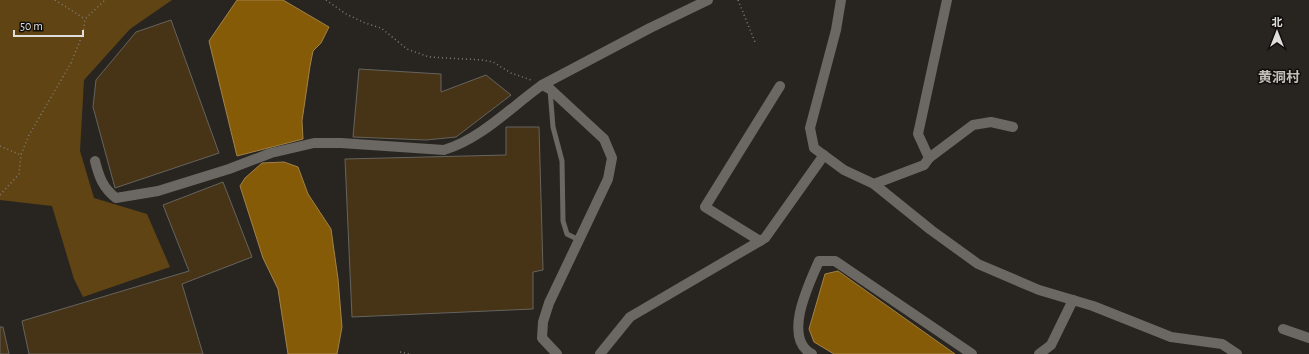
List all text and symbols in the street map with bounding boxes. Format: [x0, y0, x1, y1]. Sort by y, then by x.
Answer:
scale bar [14, 12, 83, 38]
north arrow [1257, 12, 1297, 52]
text: 北 [1272, 17, 1283, 28]
text: 50 m [20, 20, 43, 32]
district label: 黄洞村 [1258, 69, 1300, 85]

